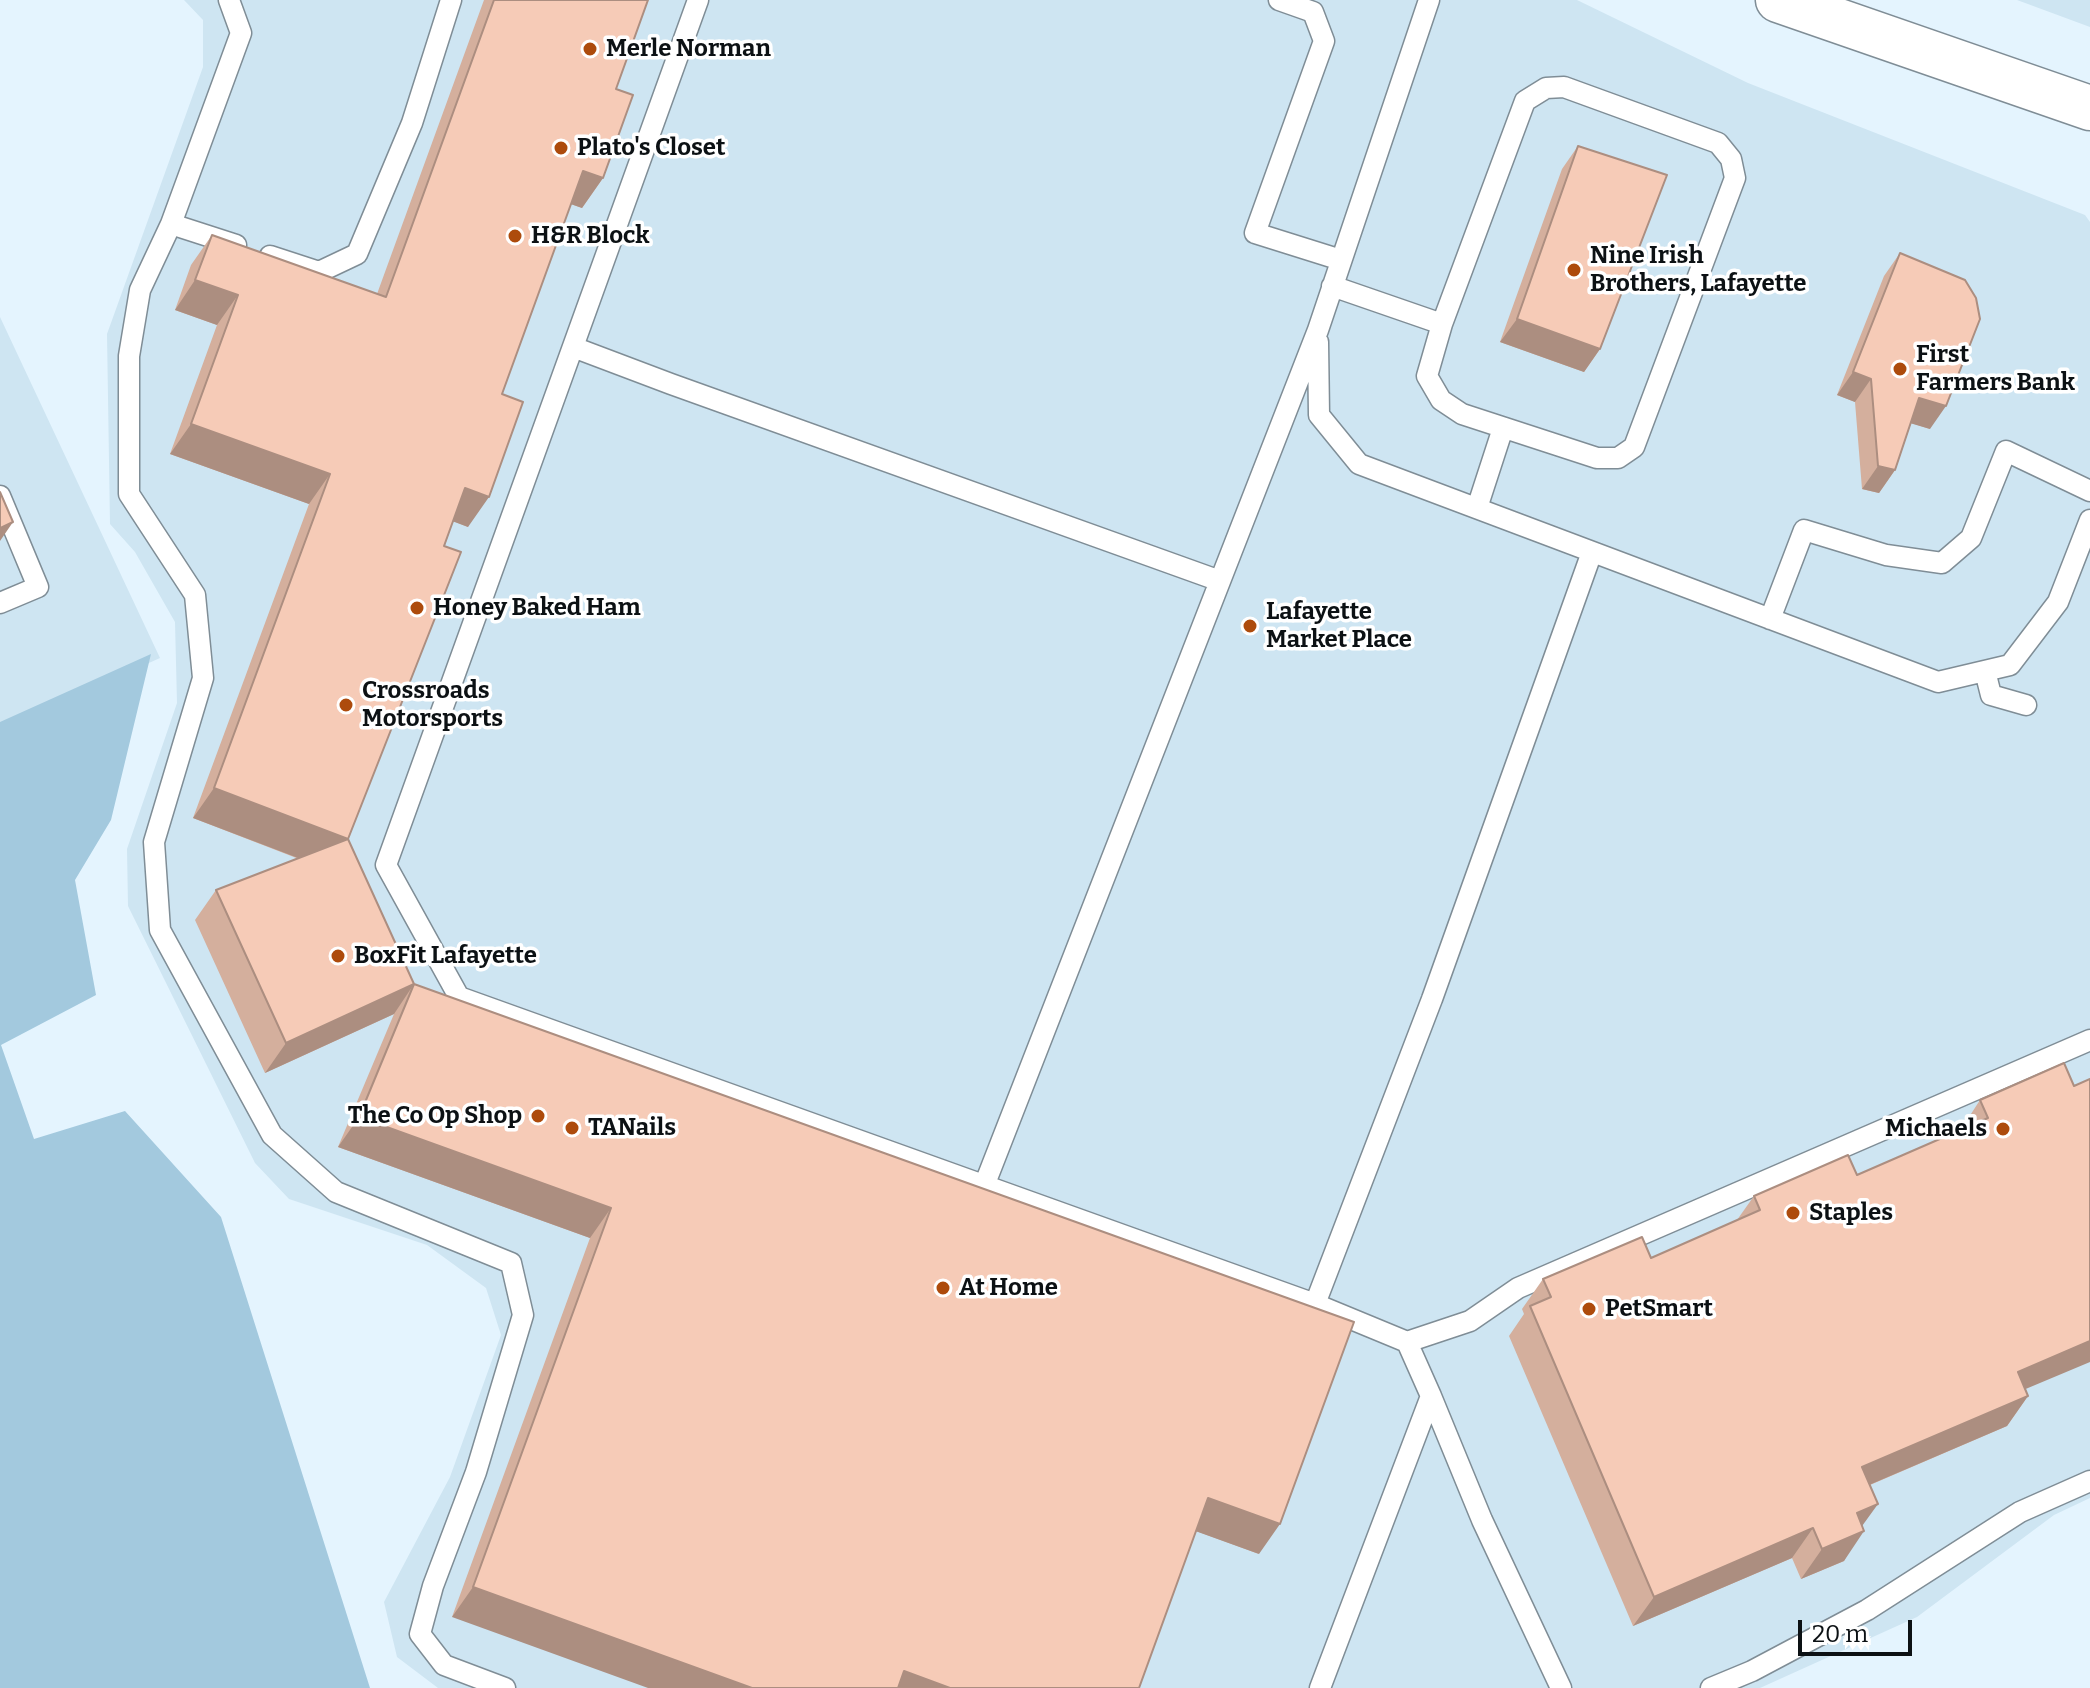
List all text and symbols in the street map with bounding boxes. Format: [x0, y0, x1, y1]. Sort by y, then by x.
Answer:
place label: Merle Norman [606, 35, 771, 63]
marker: Merle Norman [581, 40, 599, 58]
place label: Plato's Closet [577, 134, 725, 162]
marker: Plato's Closet [552, 139, 570, 157]
place label: H&R Block [531, 222, 649, 250]
marker: H&R Block [506, 227, 524, 245]
place label: Nine Irish Brothers, Lafayette [1590, 242, 1806, 298]
marker: Nine Irish Brothers, Lafayette [1565, 261, 1583, 279]
place label: First Farmers Bank [1916, 341, 2075, 397]
marker: First Farmers Bank [1891, 360, 1909, 378]
place label: Honey Baked Ham [433, 594, 641, 622]
place label: Lafayette Market Place [1266, 598, 1412, 654]
marker: Honey Baked Ham [408, 599, 426, 617]
marker: Lafayette Market Place [1241, 617, 1259, 635]
place label: Crossroads Motorsports [362, 677, 503, 733]
marker: Crossroads Motorsports [337, 696, 355, 714]
place label: BoxFit Lafayette [354, 942, 537, 970]
marker: BoxFit Lafayette [329, 947, 347, 965]
place label: The Co Op Shop [348, 1102, 522, 1130]
marker: The Co Op Shop [529, 1107, 547, 1125]
place label: TANails [588, 1114, 676, 1142]
place label: Michaels [1885, 1115, 1987, 1143]
marker: TANails [563, 1119, 581, 1137]
marker: Michaels [1994, 1120, 2012, 1138]
place label: Staples [1809, 1199, 1893, 1227]
marker: Staples [1784, 1204, 1802, 1222]
place label: At Home [959, 1274, 1058, 1302]
marker: At Home [934, 1279, 952, 1297]
place label: PetSmart [1605, 1295, 1713, 1323]
marker: PetSmart [1580, 1300, 1598, 1318]
scale bar [1802, 1604, 1916, 1654]
text: 20 m [1812, 1620, 1868, 1648]

